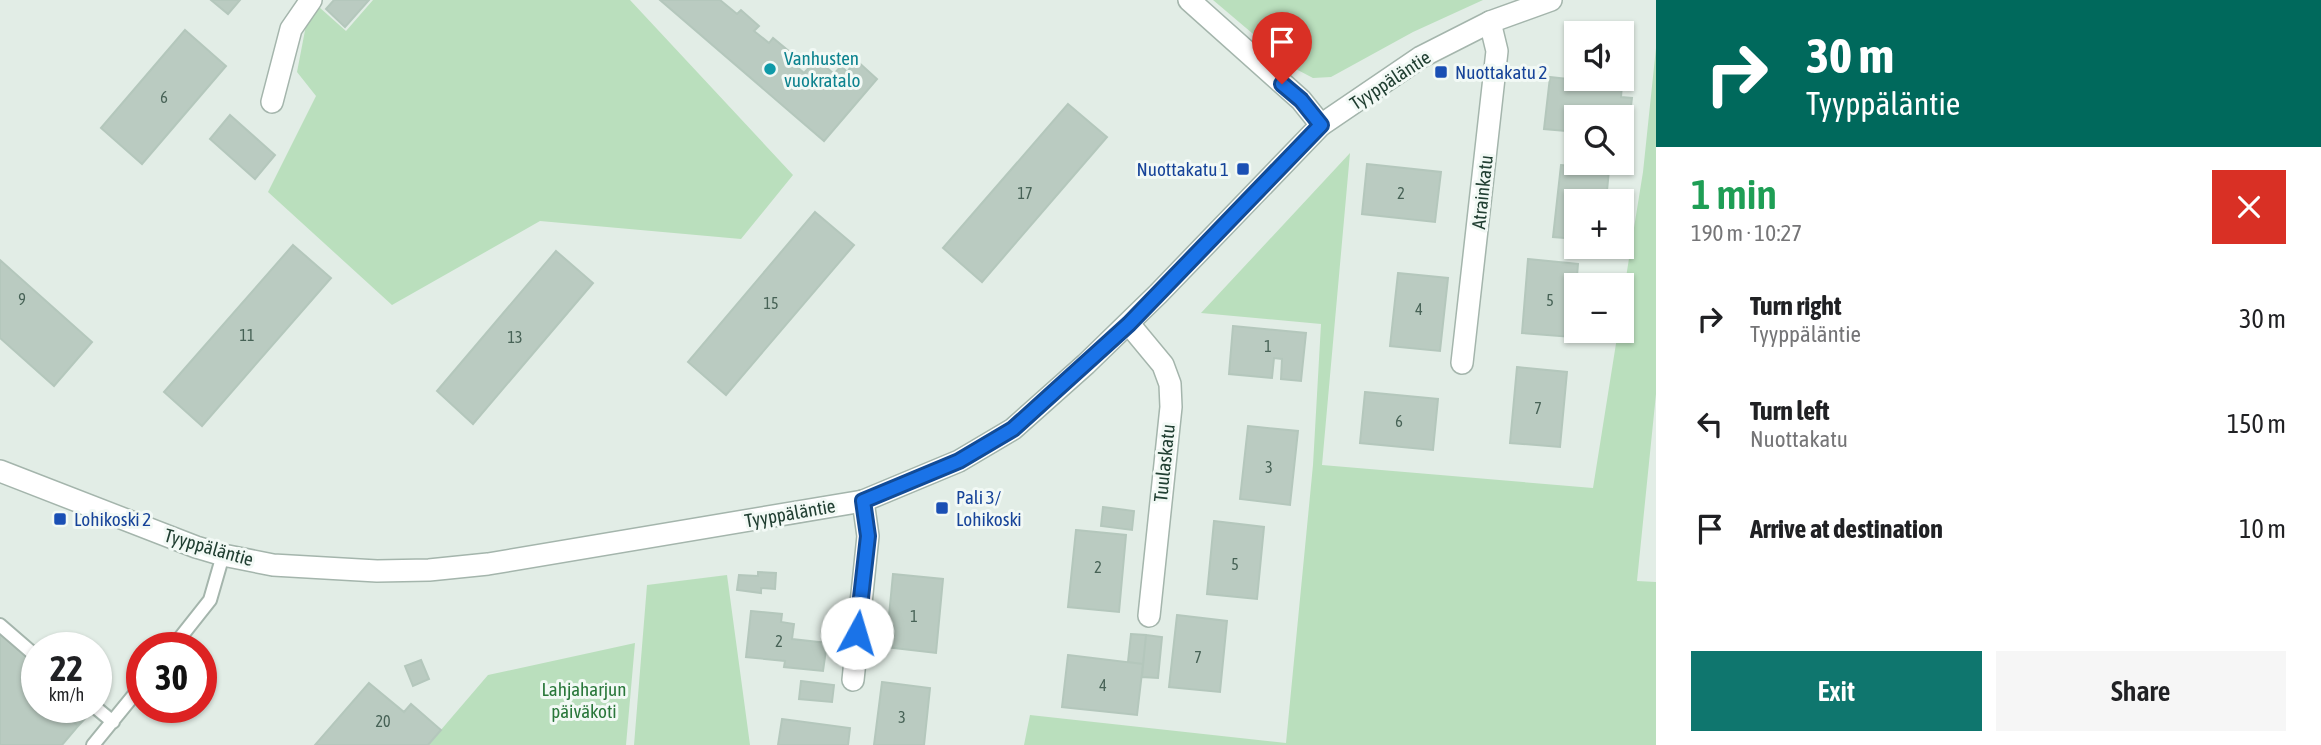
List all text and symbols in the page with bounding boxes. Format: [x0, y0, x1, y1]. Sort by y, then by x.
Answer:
pin [1252, 12.0, 1312, 84]
map controls [1564, 21, 1634, 343]
button: sound [1564, 21, 1634, 91]
icon: arrive [1263, 23, 1301, 61]
text: 30 m [1806, 27, 1894, 83]
icon: right [1691, 28, 1782, 119]
street label: Tyyppäläntie [1346, 46, 1434, 114]
place label: Vanhusten vuokratalo [784, 47, 861, 91]
marker: Vanhusten vuokratalo [762, 61, 778, 77]
place label: Nuottakatu 2 [1455, 61, 1547, 83]
marker: Nuottakatu 2 [1433, 64, 1449, 80]
text: Tyyppäläntie [1806, 85, 1960, 122]
house number: 6 [160, 88, 168, 106]
button: search [1564, 105, 1634, 175]
street label: Atrainkatu [1467, 154, 1497, 230]
place label: Nuottakatu 1 [1137, 158, 1229, 180]
marker: Nuottakatu 1 [1235, 161, 1251, 177]
text: 1 min [1691, 170, 1777, 218]
button: close [2212, 170, 2286, 244]
house number: 17 [1017, 184, 1033, 202]
house number: 2 [1397, 184, 1405, 202]
button: + [1564, 189, 1634, 259]
text: 190 m · 10:27 [1691, 220, 1802, 246]
button: − [1564, 273, 1634, 343]
house number: 9 [18, 290, 26, 308]
house number: 5 [1546, 291, 1554, 309]
text: Turn right [1750, 291, 1841, 321]
house number: 15 [763, 294, 779, 312]
house number: 4 [1415, 300, 1423, 318]
icon: right [1691, 300, 1729, 338]
text: 30 m [2239, 304, 2286, 334]
text: Tyyppäläntie [1750, 321, 1861, 347]
house number: 11 [239, 326, 255, 344]
house number: 13 [507, 328, 523, 346]
house number: 1 [1264, 337, 1272, 355]
text: Turn left [1750, 396, 1830, 426]
house number: 7 [1534, 399, 1542, 417]
icon: left [1691, 405, 1729, 443]
text: 150 m [2227, 409, 2286, 439]
house number: 6 [1395, 412, 1403, 430]
street label: Tuulaskatu [1149, 423, 1179, 503]
text: Nuottakatu [1750, 426, 1848, 452]
house number: 3 [1265, 458, 1273, 476]
place label: Pali 3/ Lohikoski [956, 486, 1022, 530]
street label: Tyyppäläntie [743, 494, 837, 532]
marker: Pali 3/ Lohikoski [934, 500, 950, 516]
place label: Lohikoski 2 [74, 508, 151, 530]
icon: arrive [1691, 510, 1729, 548]
marker: Lohikoski 2 [52, 511, 68, 527]
text: Arrive at destination [1750, 514, 1943, 544]
text: 10 m [2239, 514, 2286, 544]
street label: Tyyppäläntie [162, 524, 256, 570]
house number: 5 [1231, 555, 1239, 573]
house number: 2 [1094, 558, 1102, 576]
position arrow [820, 596, 894, 670]
house number: 1 [910, 607, 918, 625]
speed limit sign: 30 [126, 632, 217, 723]
house number: 2 [775, 632, 783, 650]
text: 22 [50, 648, 83, 688]
house number: 7 [1194, 648, 1202, 666]
button: Exit [1691, 651, 1982, 731]
button: Share [1996, 651, 2286, 731]
house number: 4 [1099, 676, 1107, 694]
park label: Lahjaharjun päiväkoti [541, 678, 627, 722]
text: km/h [49, 684, 84, 705]
house number: 3 [898, 708, 906, 726]
house number: 20 [375, 712, 391, 730]

